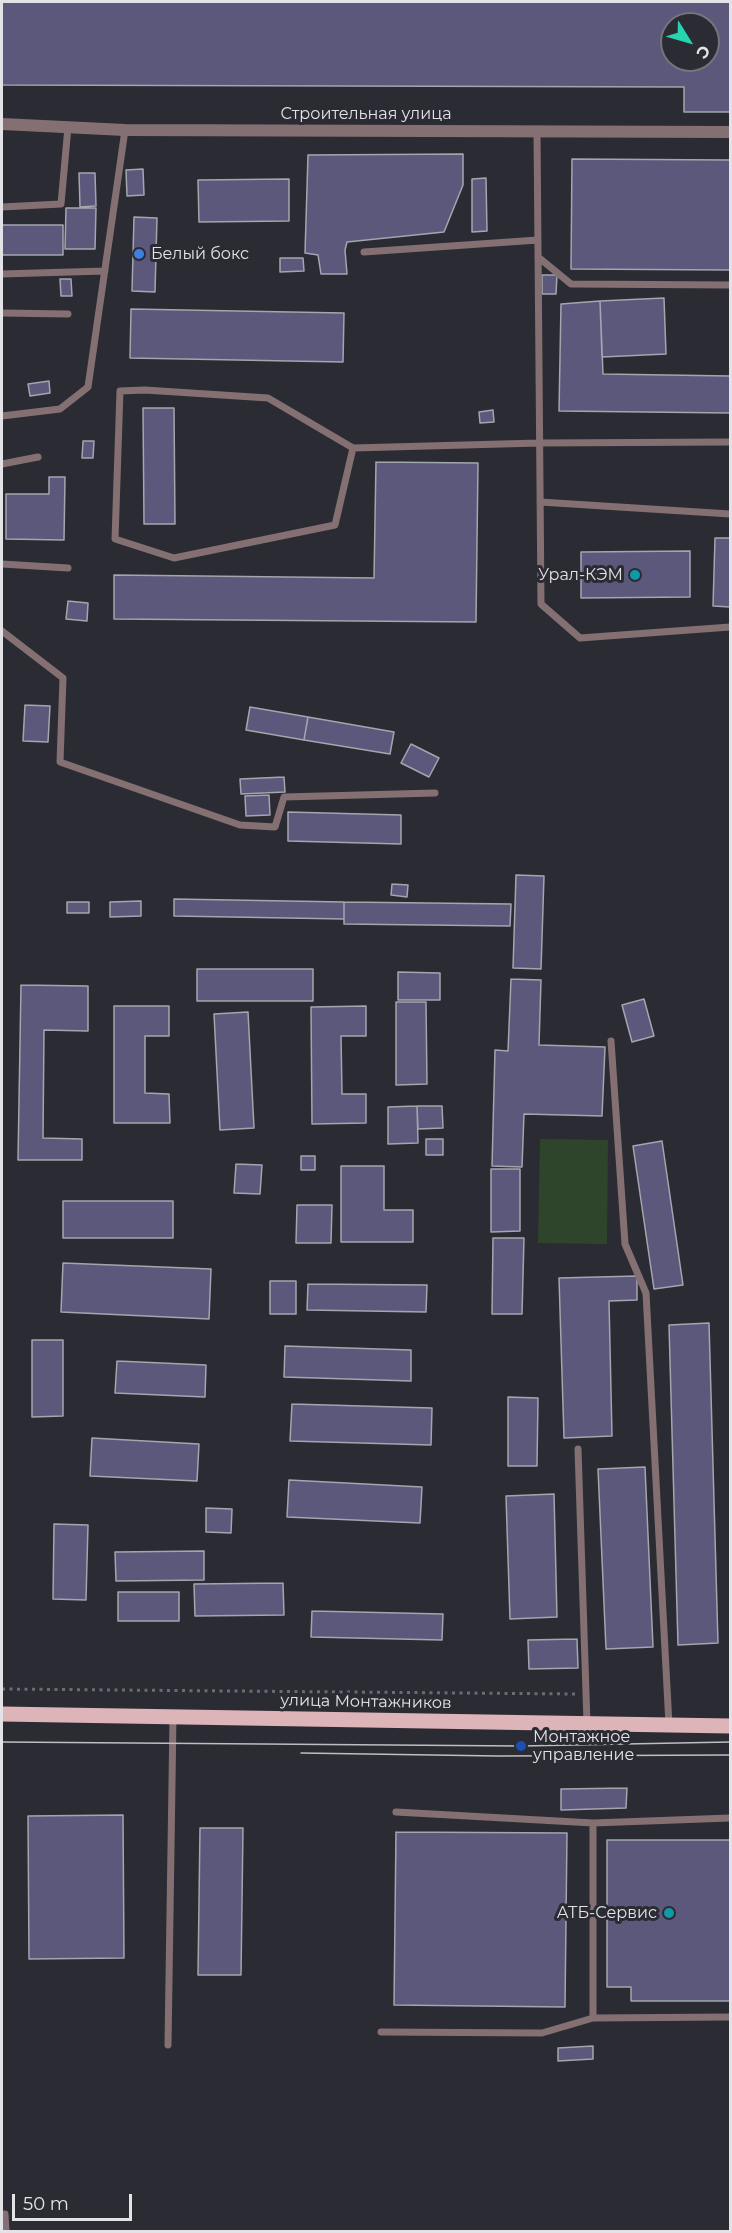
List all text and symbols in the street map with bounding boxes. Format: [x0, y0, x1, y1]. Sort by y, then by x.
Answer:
north arrow [660, 12, 720, 72]
text: С [692, 42, 714, 62]
street label: Строительная улица [281, 104, 451, 124]
place label: Белый бокс [151, 244, 249, 264]
marker: Белый бокс [132, 247, 146, 261]
place label: Урал-КЭМ [538, 565, 623, 585]
marker: Урал-КЭМ [628, 568, 642, 582]
street label: улица Монтажников [280, 1691, 452, 1713]
place label: Монтажное управление [533, 1727, 634, 1765]
marker: Монтажное управление [514, 1739, 528, 1753]
place label: АТБ-Сервис [557, 1903, 657, 1923]
marker: АТБ-Сервис [662, 1906, 676, 1920]
scale bar [15, 2182, 135, 2220]
text: 50 m [23, 2193, 69, 2215]

